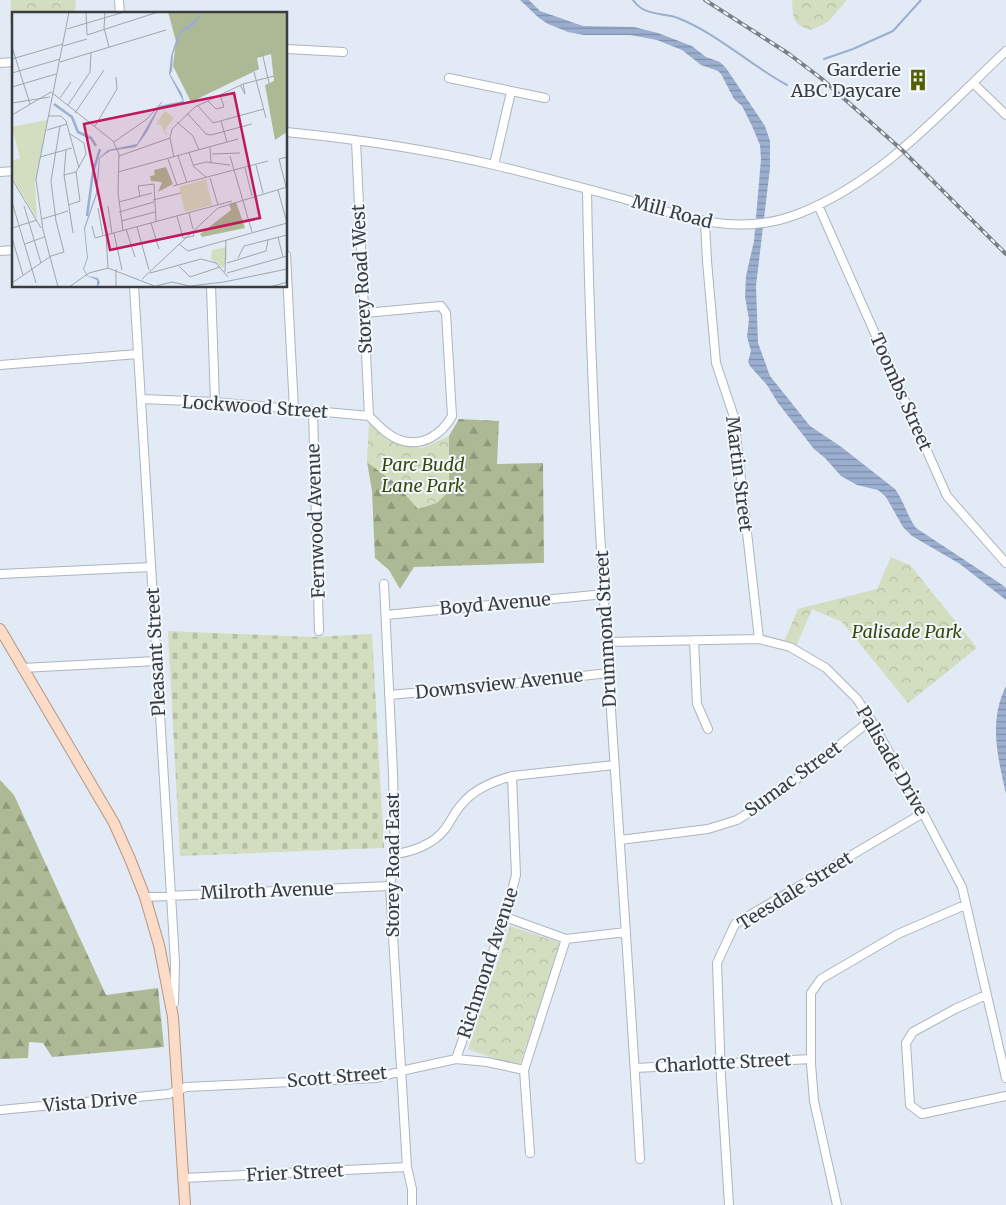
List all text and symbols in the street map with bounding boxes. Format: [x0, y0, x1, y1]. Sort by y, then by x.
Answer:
inset map [12, 12, 288, 288]
place label: Garderie ABC Daycare [790, 58, 901, 102]
building icon: Garderie ABC Daycare [905, 67, 931, 93]
street label: Mill Road [629, 190, 715, 233]
street label: Storey Road West [346, 204, 377, 354]
street label: Toombs Street [865, 329, 938, 454]
street label: Lockwood Street [181, 390, 329, 423]
street label: Martin Street [721, 415, 758, 533]
street label: Fernwood Avenue [301, 443, 330, 599]
park label: Parc Budd Lane Park [382, 453, 465, 497]
street label: Drummond Street [590, 550, 621, 708]
street label: Pleasant Street [141, 587, 170, 717]
street label: Boyd Avenue [438, 587, 551, 620]
park label: Palisade Park [852, 620, 962, 643]
street label: Downsview Avenue [414, 663, 584, 704]
street label: Palisade Drive [852, 702, 933, 820]
street label: Sumac Street [740, 736, 846, 821]
street label: Storey Road East [381, 792, 404, 938]
street label: Teesdale Street [733, 846, 857, 935]
street label: Milroth Avenue [200, 877, 334, 904]
street label: Richmond Avenue [452, 884, 523, 1041]
street label: Charlotte Street [654, 1047, 791, 1078]
street label: Scott Street [286, 1061, 388, 1092]
street label: Vista Drive [41, 1086, 138, 1117]
street label: Frier Street [246, 1158, 344, 1187]

